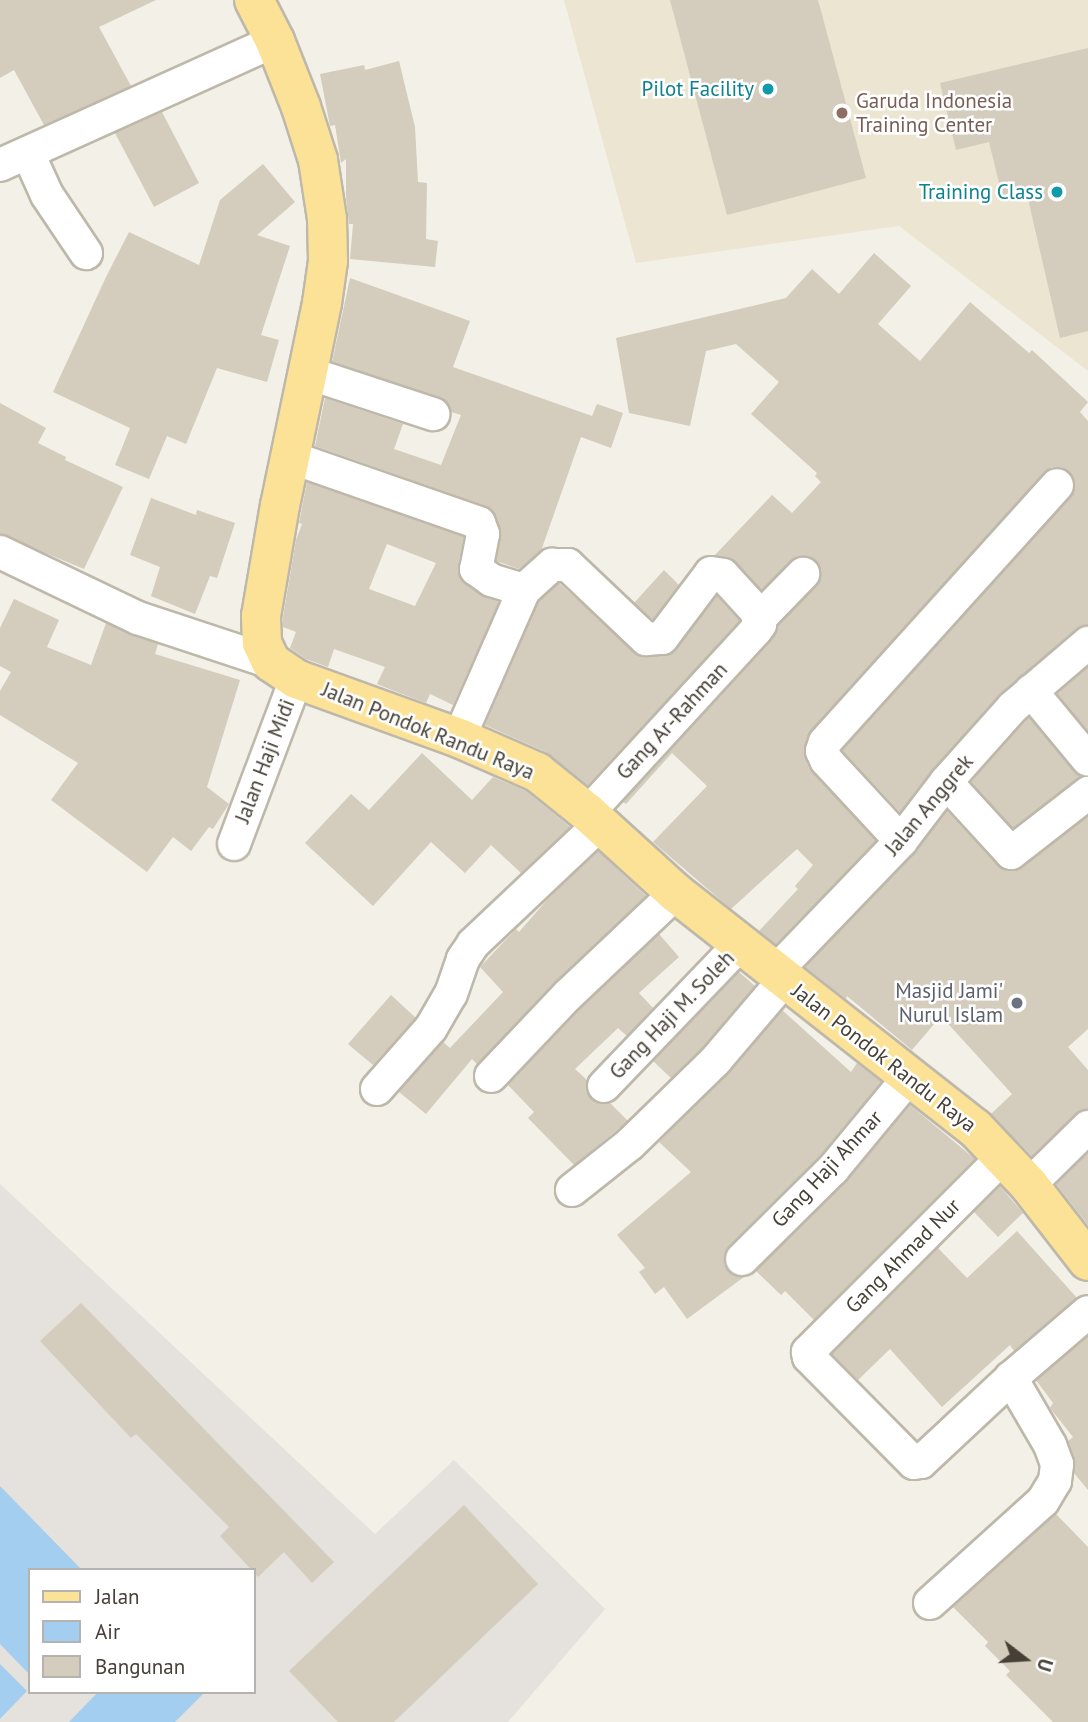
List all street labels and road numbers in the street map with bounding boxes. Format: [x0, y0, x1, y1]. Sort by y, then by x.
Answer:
street label: Gang Ar-Rahman [611, 657, 733, 785]
street label: Jalan Pondok Randu Raya [318, 677, 538, 785]
street label: Jalan Haji Midi [230, 695, 300, 827]
street label: Jalan Anggrek [879, 749, 979, 861]
street label: Gang Haji M. Soleh [604, 945, 740, 1085]
street label: Jalan Pondok Randu Raya [787, 978, 981, 1138]
street label: Gang Haji Ahmar [766, 1105, 888, 1233]
street label: Gang Ahmad Nur [840, 1193, 966, 1319]

